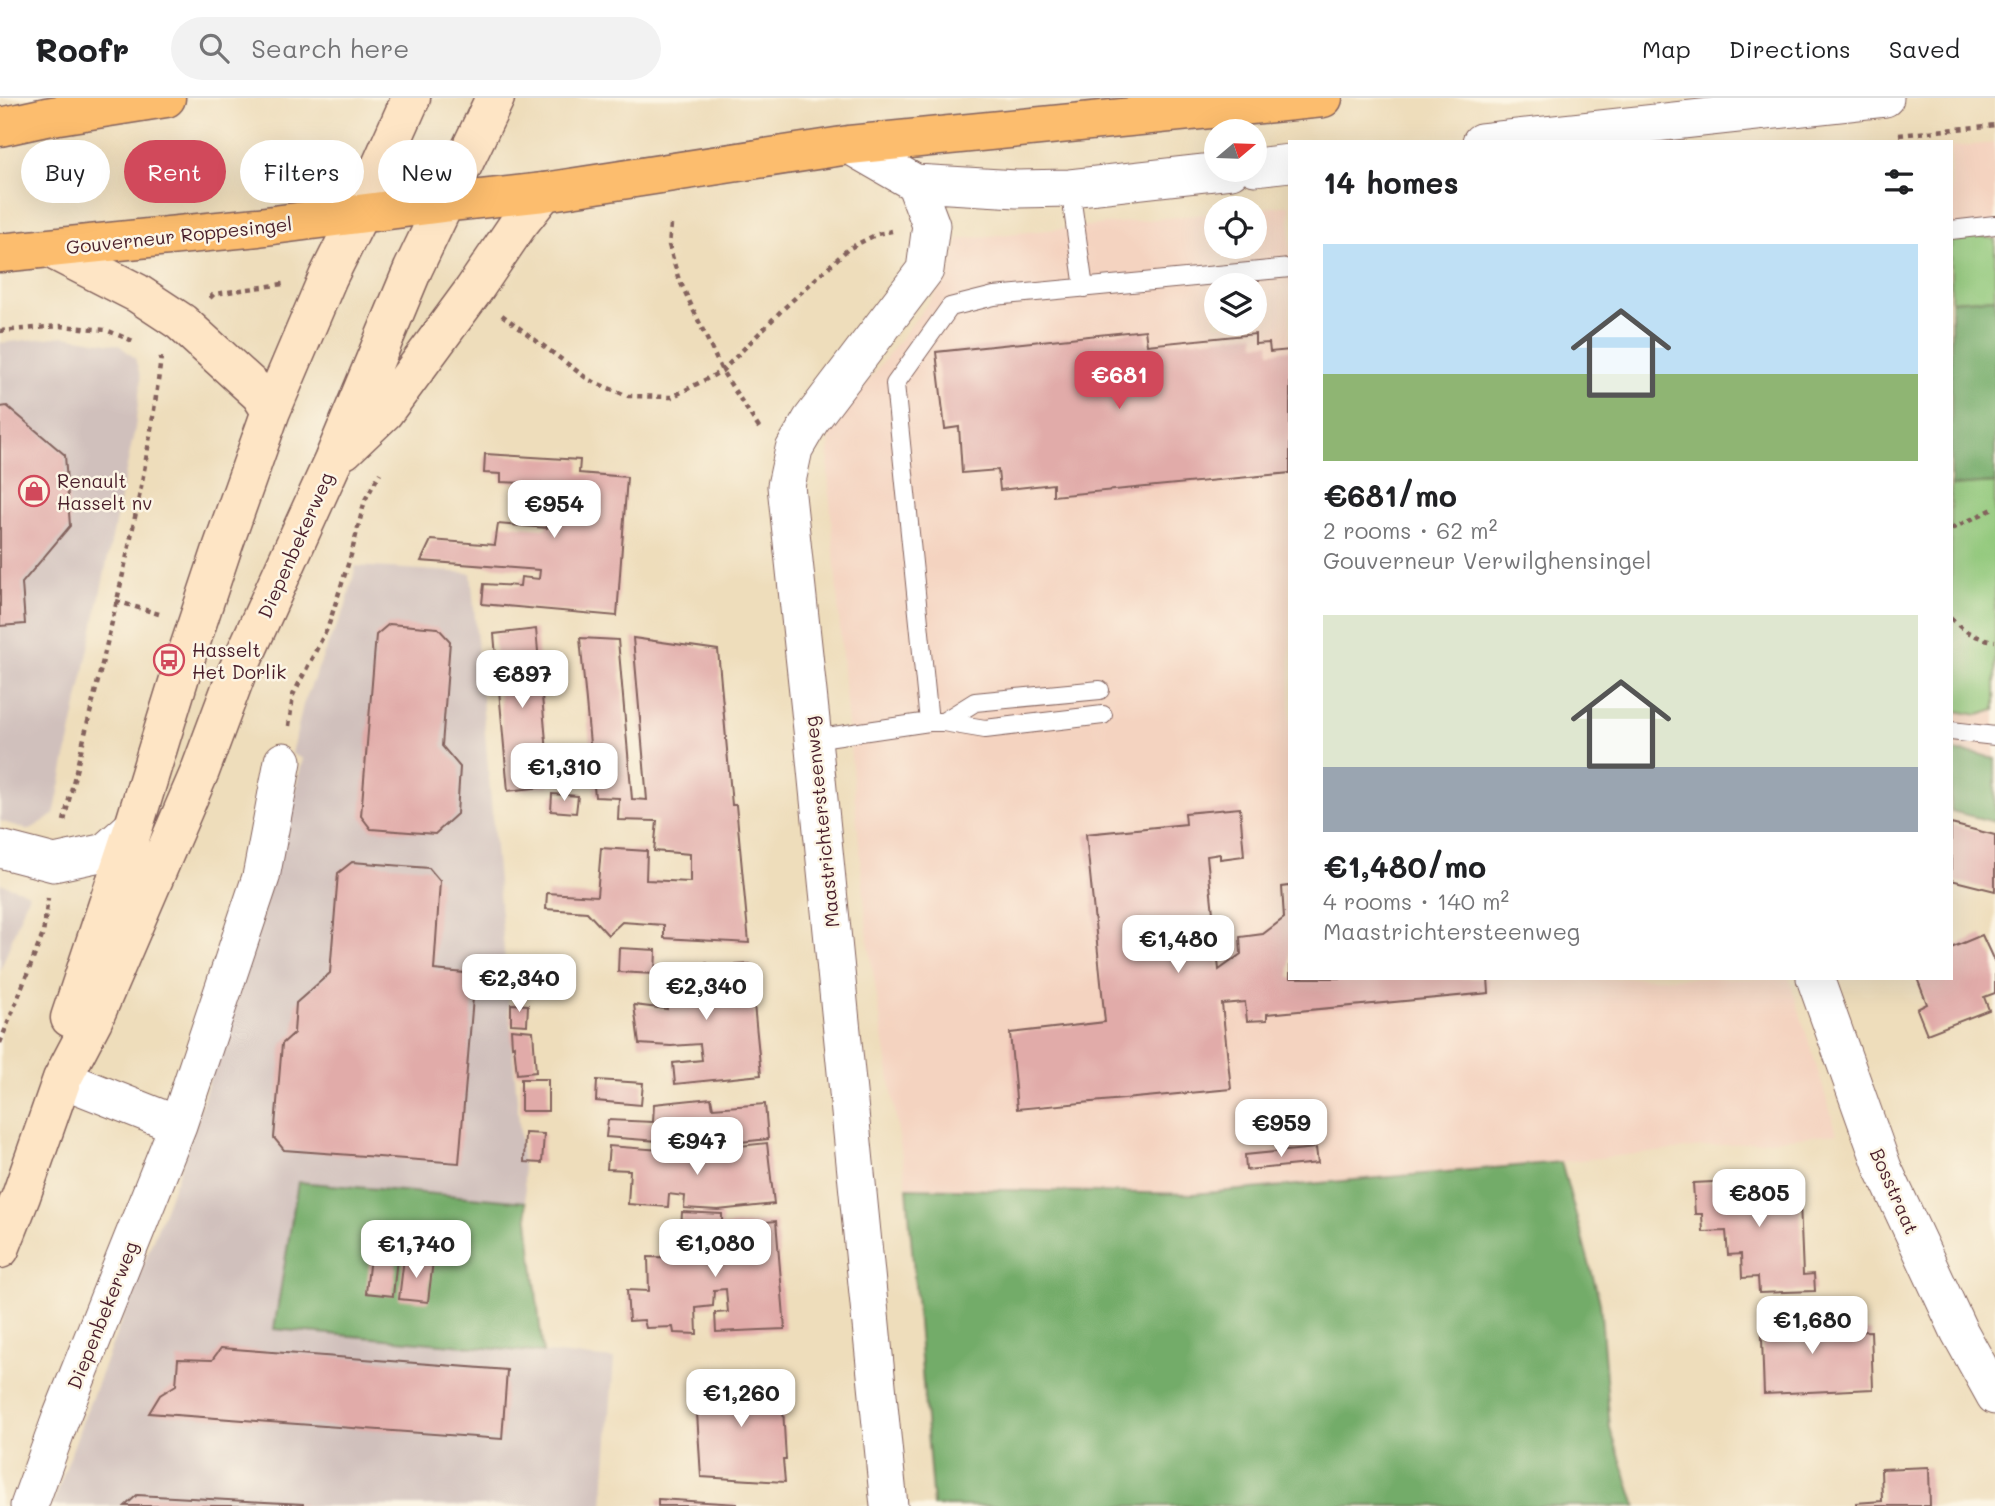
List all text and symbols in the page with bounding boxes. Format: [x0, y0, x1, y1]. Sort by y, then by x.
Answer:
search box [171, 17, 661, 80]
text: Roofr [35, 27, 129, 70]
icon: search [195, 29, 233, 67]
text: Search here [251, 31, 409, 65]
text: Map [1642, 33, 1691, 64]
text: Directions [1729, 33, 1851, 64]
text: Saved [1889, 33, 1960, 64]
north arrow [1204, 119, 1267, 182]
map controls [1204, 119, 1267, 336]
chip: Buy [21, 140, 110, 203]
chip: Rent [124, 140, 226, 203]
chip: Filters [240, 140, 364, 203]
chip: New [378, 140, 477, 203]
text: 14 homes [1323, 162, 1459, 202]
icon: filters [1880, 163, 1918, 201]
button: locate [1204, 196, 1267, 259]
street label: Gouverneur Roppesingel [65, 211, 293, 259]
button: layers [1204, 273, 1267, 336]
icon: home [1558, 290, 1684, 416]
pin: €681 [1078, 352, 1160, 411]
text: €681 [1090, 359, 1148, 389]
place label: Renault Hasselt nv [57, 468, 152, 515]
street label: Diepenbekerweg [252, 468, 338, 622]
shop icon: Renault Hasselt nv [17, 474, 51, 508]
text: €681/mo [1323, 475, 1457, 515]
pin: €954 [513, 480, 595, 540]
text: €954 [524, 488, 584, 518]
text: 2 rooms · 62 m² [1323, 515, 1497, 545]
text: Gouverneur Verwilghensingel [1323, 545, 1652, 575]
place label: Hasselt Het Dorlik [192, 637, 286, 684]
bus stop icon: Hasselt Het Dorlik [152, 643, 186, 677]
pin: €897 [481, 650, 563, 710]
text: €897 [492, 658, 552, 688]
icon: home [1558, 661, 1684, 787]
street label: Maastrichtersteenweg [797, 715, 845, 929]
pin: €1,310 [507, 744, 621, 803]
text: €1,310 [527, 751, 601, 781]
text: €1,480/mo [1323, 846, 1486, 886]
text: 4 rooms · 140 m² [1323, 886, 1509, 916]
pin: €1,480 [1121, 916, 1235, 975]
text: Maastrichtersteenweg [1323, 916, 1580, 946]
text: €1,480 [1138, 923, 1218, 953]
pin: €2,340 [462, 954, 576, 1014]
text: €2,340 [478, 962, 560, 992]
pin: €2,340 [649, 962, 763, 1022]
text: €2,340 [665, 970, 747, 1000]
pin: €959 [1240, 1100, 1322, 1159]
text: €959 [1251, 1107, 1311, 1137]
pin: €947 [656, 1118, 738, 1177]
text: €947 [667, 1125, 727, 1155]
street label: Bosstraat [1865, 1144, 1925, 1238]
pin: €805 [1718, 1170, 1800, 1229]
text: €805 [1728, 1177, 1790, 1207]
pin: €1,740 [359, 1220, 473, 1280]
pin: €1,080 [658, 1220, 772, 1279]
text: €1,080 [675, 1227, 755, 1257]
text: €1,740 [377, 1228, 455, 1258]
street label: Diepenbekerweg [61, 1237, 143, 1393]
pin: €1,680 [1755, 1296, 1869, 1356]
text: €1,680 [1773, 1304, 1851, 1334]
pin: €1,260 [684, 1370, 798, 1429]
text: €1,260 [702, 1377, 780, 1407]

